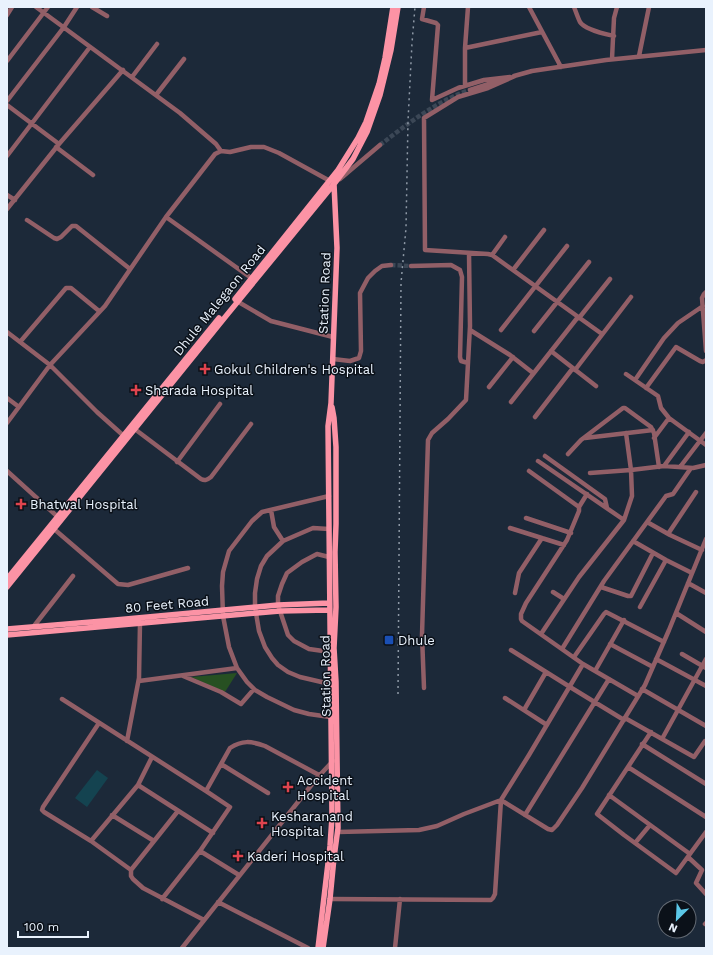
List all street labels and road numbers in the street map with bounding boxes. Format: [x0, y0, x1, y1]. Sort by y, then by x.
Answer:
street label: Dhule Malegaon Road [170, 242, 268, 358]
street label: Station Road [316, 252, 333, 334]
street label: 80 Feet Road [124, 593, 210, 616]
street label: Station Road [317, 635, 334, 717]

